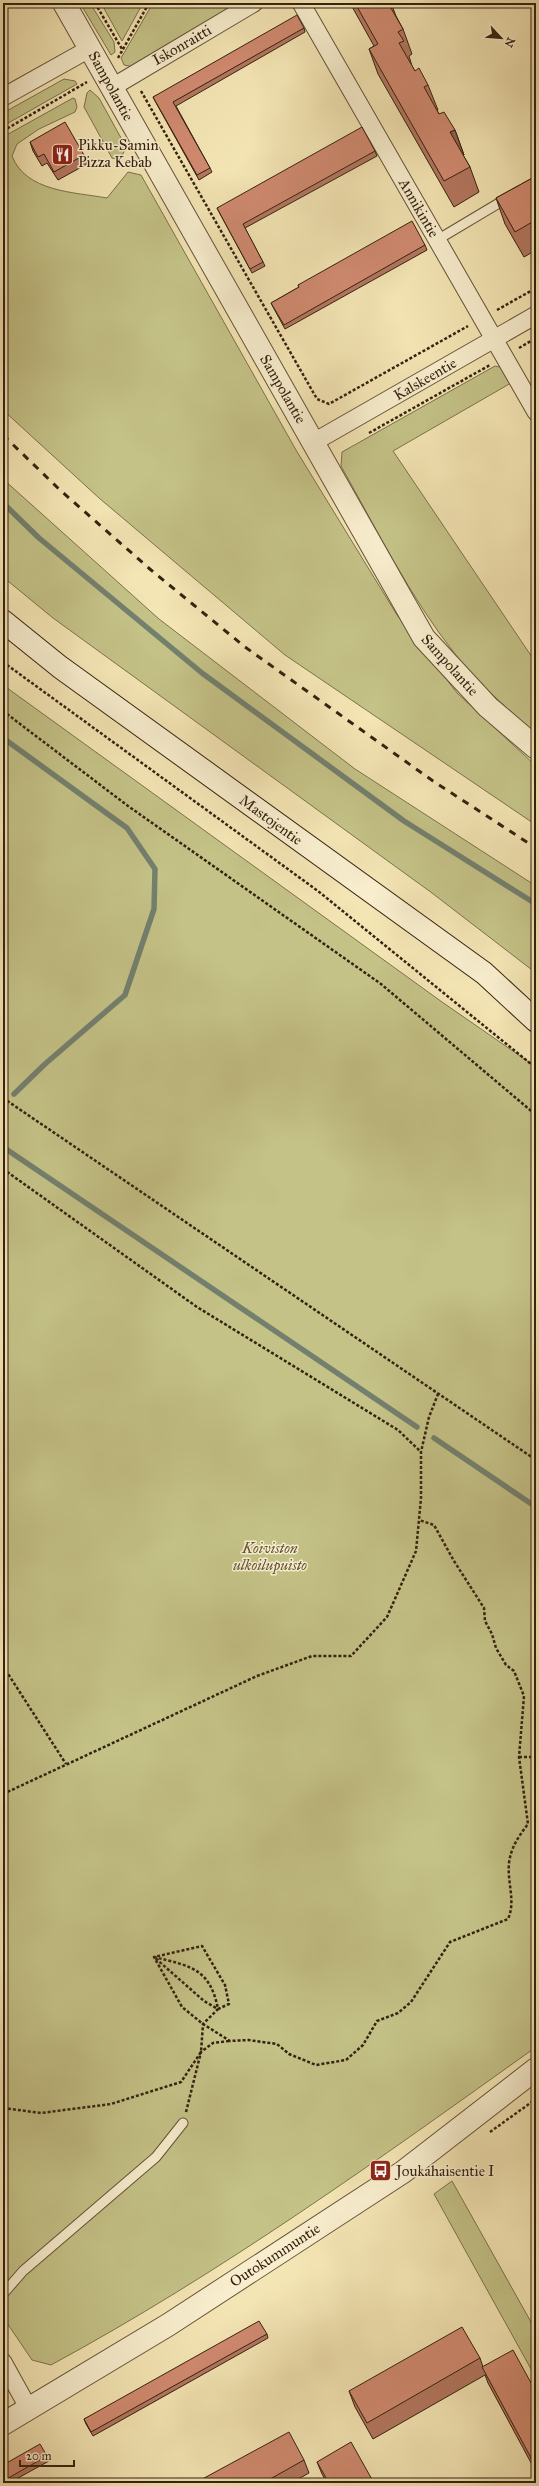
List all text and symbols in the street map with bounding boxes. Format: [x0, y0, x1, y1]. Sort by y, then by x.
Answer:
north arrow [481, 18, 521, 58]
street label: Iskonraitti [149, 21, 215, 69]
text: N [501, 35, 517, 50]
street label: Sampolantie [85, 48, 137, 124]
place label: Pikku-Samin Pizza Kebab [78, 136, 159, 171]
restaurant icon: Pikku-Samin Pizza Kebab [49, 141, 75, 167]
street label: Annikintie [394, 174, 443, 241]
street label: Sampolantie [256, 351, 310, 427]
street label: Kalskeentie [390, 354, 460, 404]
street label: Sampolantie [418, 630, 482, 700]
street label: Mastojentie [236, 791, 306, 849]
park label: Koiviston ulkoilupuisto [233, 1539, 307, 1575]
bus stop icon: Joukahaisentie I [367, 2158, 393, 2184]
place label: Joukahaisentie I [394, 2162, 495, 2181]
street label: Outokummuntie [226, 2219, 324, 2291]
scale bar [20, 2442, 74, 2468]
text: 20 m [26, 2449, 52, 2463]

